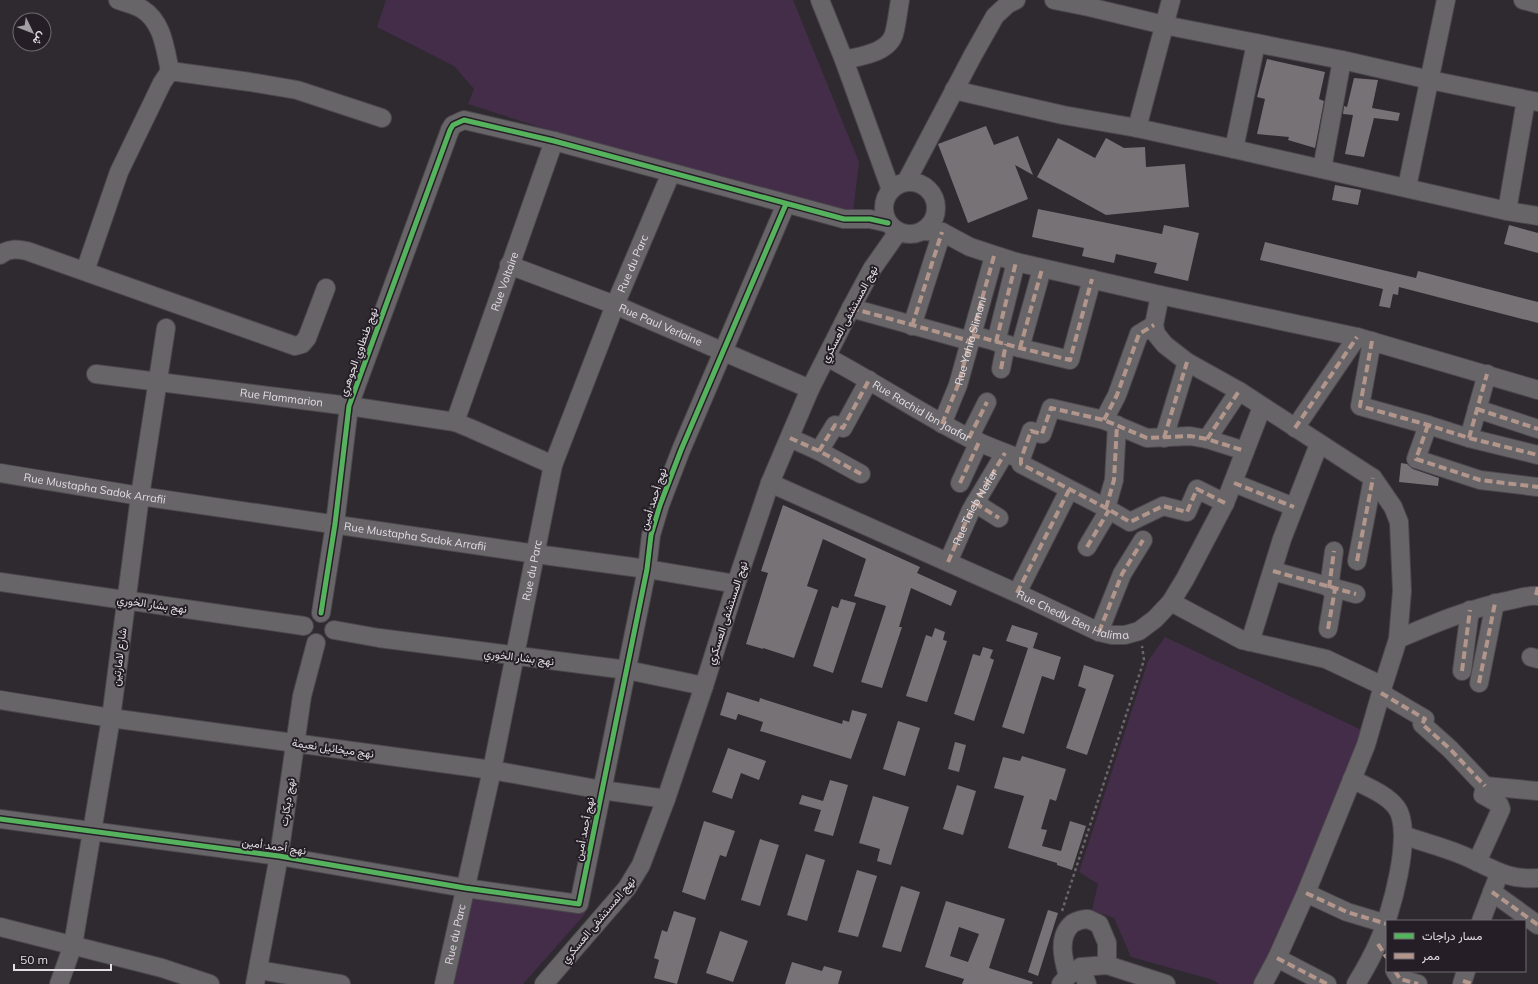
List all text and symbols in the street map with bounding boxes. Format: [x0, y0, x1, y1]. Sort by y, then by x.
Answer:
north arrow [12, 12, 52, 52]
text: ش [30, 29, 49, 48]
street label: Rue du Parc [614, 232, 651, 295]
street label: Rue Voltaire [488, 250, 521, 313]
street label: نهج المستشفى العسكري [817, 263, 883, 366]
street label: Rue Yahia Slimani [951, 295, 989, 387]
street label: Rue Paul Verlaine [617, 301, 705, 349]
street label: نهج طنطاوي الجوهري [335, 306, 383, 399]
street label: Rue Rachid Ibn Jaafar [870, 377, 973, 445]
street label: Rue Flammarion [239, 385, 324, 410]
street label: نهج أحمد أمين [636, 466, 671, 532]
street label: Rue Taieb Neifer [949, 467, 1001, 547]
street label: Rue Mustapha Sadok Arrafii [23, 470, 167, 507]
street label: Rue Mustapha Sadok Arrafii [343, 519, 487, 554]
street label: Rue du Parc [519, 538, 545, 602]
street label: نهج المستشفى العسكري [704, 559, 753, 667]
street label: Rue Chedly Ben Halima [1014, 587, 1130, 643]
street label: نهج بشار الخوري [116, 592, 188, 619]
street label: شارع لامارتين [108, 627, 131, 687]
street label: نهج بشار الخوري [483, 646, 555, 671]
street label: نهج ميخائيل نعيمة [291, 735, 375, 762]
street label: نهج ديكارت [276, 777, 299, 827]
street label: نهج أحمد أمين [571, 796, 598, 862]
street label: نهج أحمد أمين [241, 835, 307, 858]
street label: نهج المستشفى العسكري [558, 874, 640, 968]
street label: Rue du Parc [442, 902, 469, 966]
legend [1386, 920, 1526, 972]
text: مسار دراجات [1422, 928, 1482, 944]
scale bar [14, 946, 111, 972]
text: ممر [1421, 948, 1440, 964]
text: 50 m [20, 952, 48, 967]

